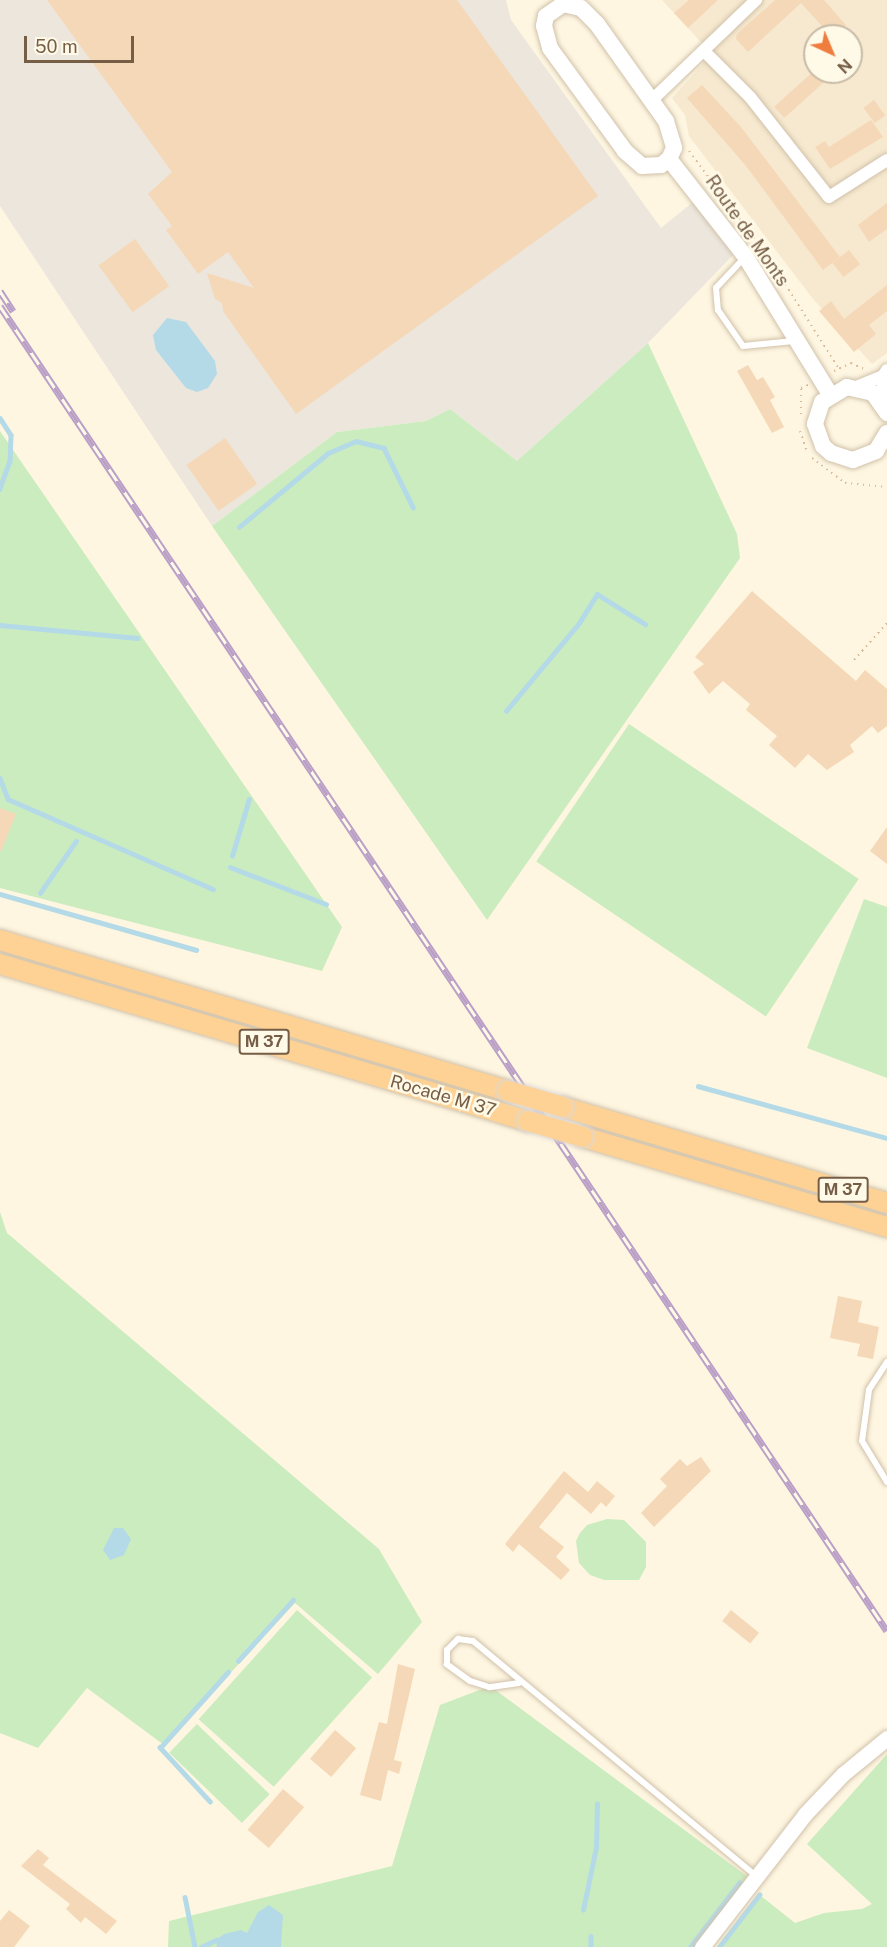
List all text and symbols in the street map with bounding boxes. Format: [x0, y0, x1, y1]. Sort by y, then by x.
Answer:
scale bar [27, 24, 136, 62]
north arrow [803, 24, 863, 84]
text: 50 m [35, 36, 78, 57]
text: N [833, 55, 856, 77]
street label: Route de Monts [701, 171, 793, 291]
road number: M 37 [238, 1029, 290, 1055]
street label: Rocade M 37 [388, 1071, 498, 1121]
road number: M 37 [818, 1177, 868, 1203]

